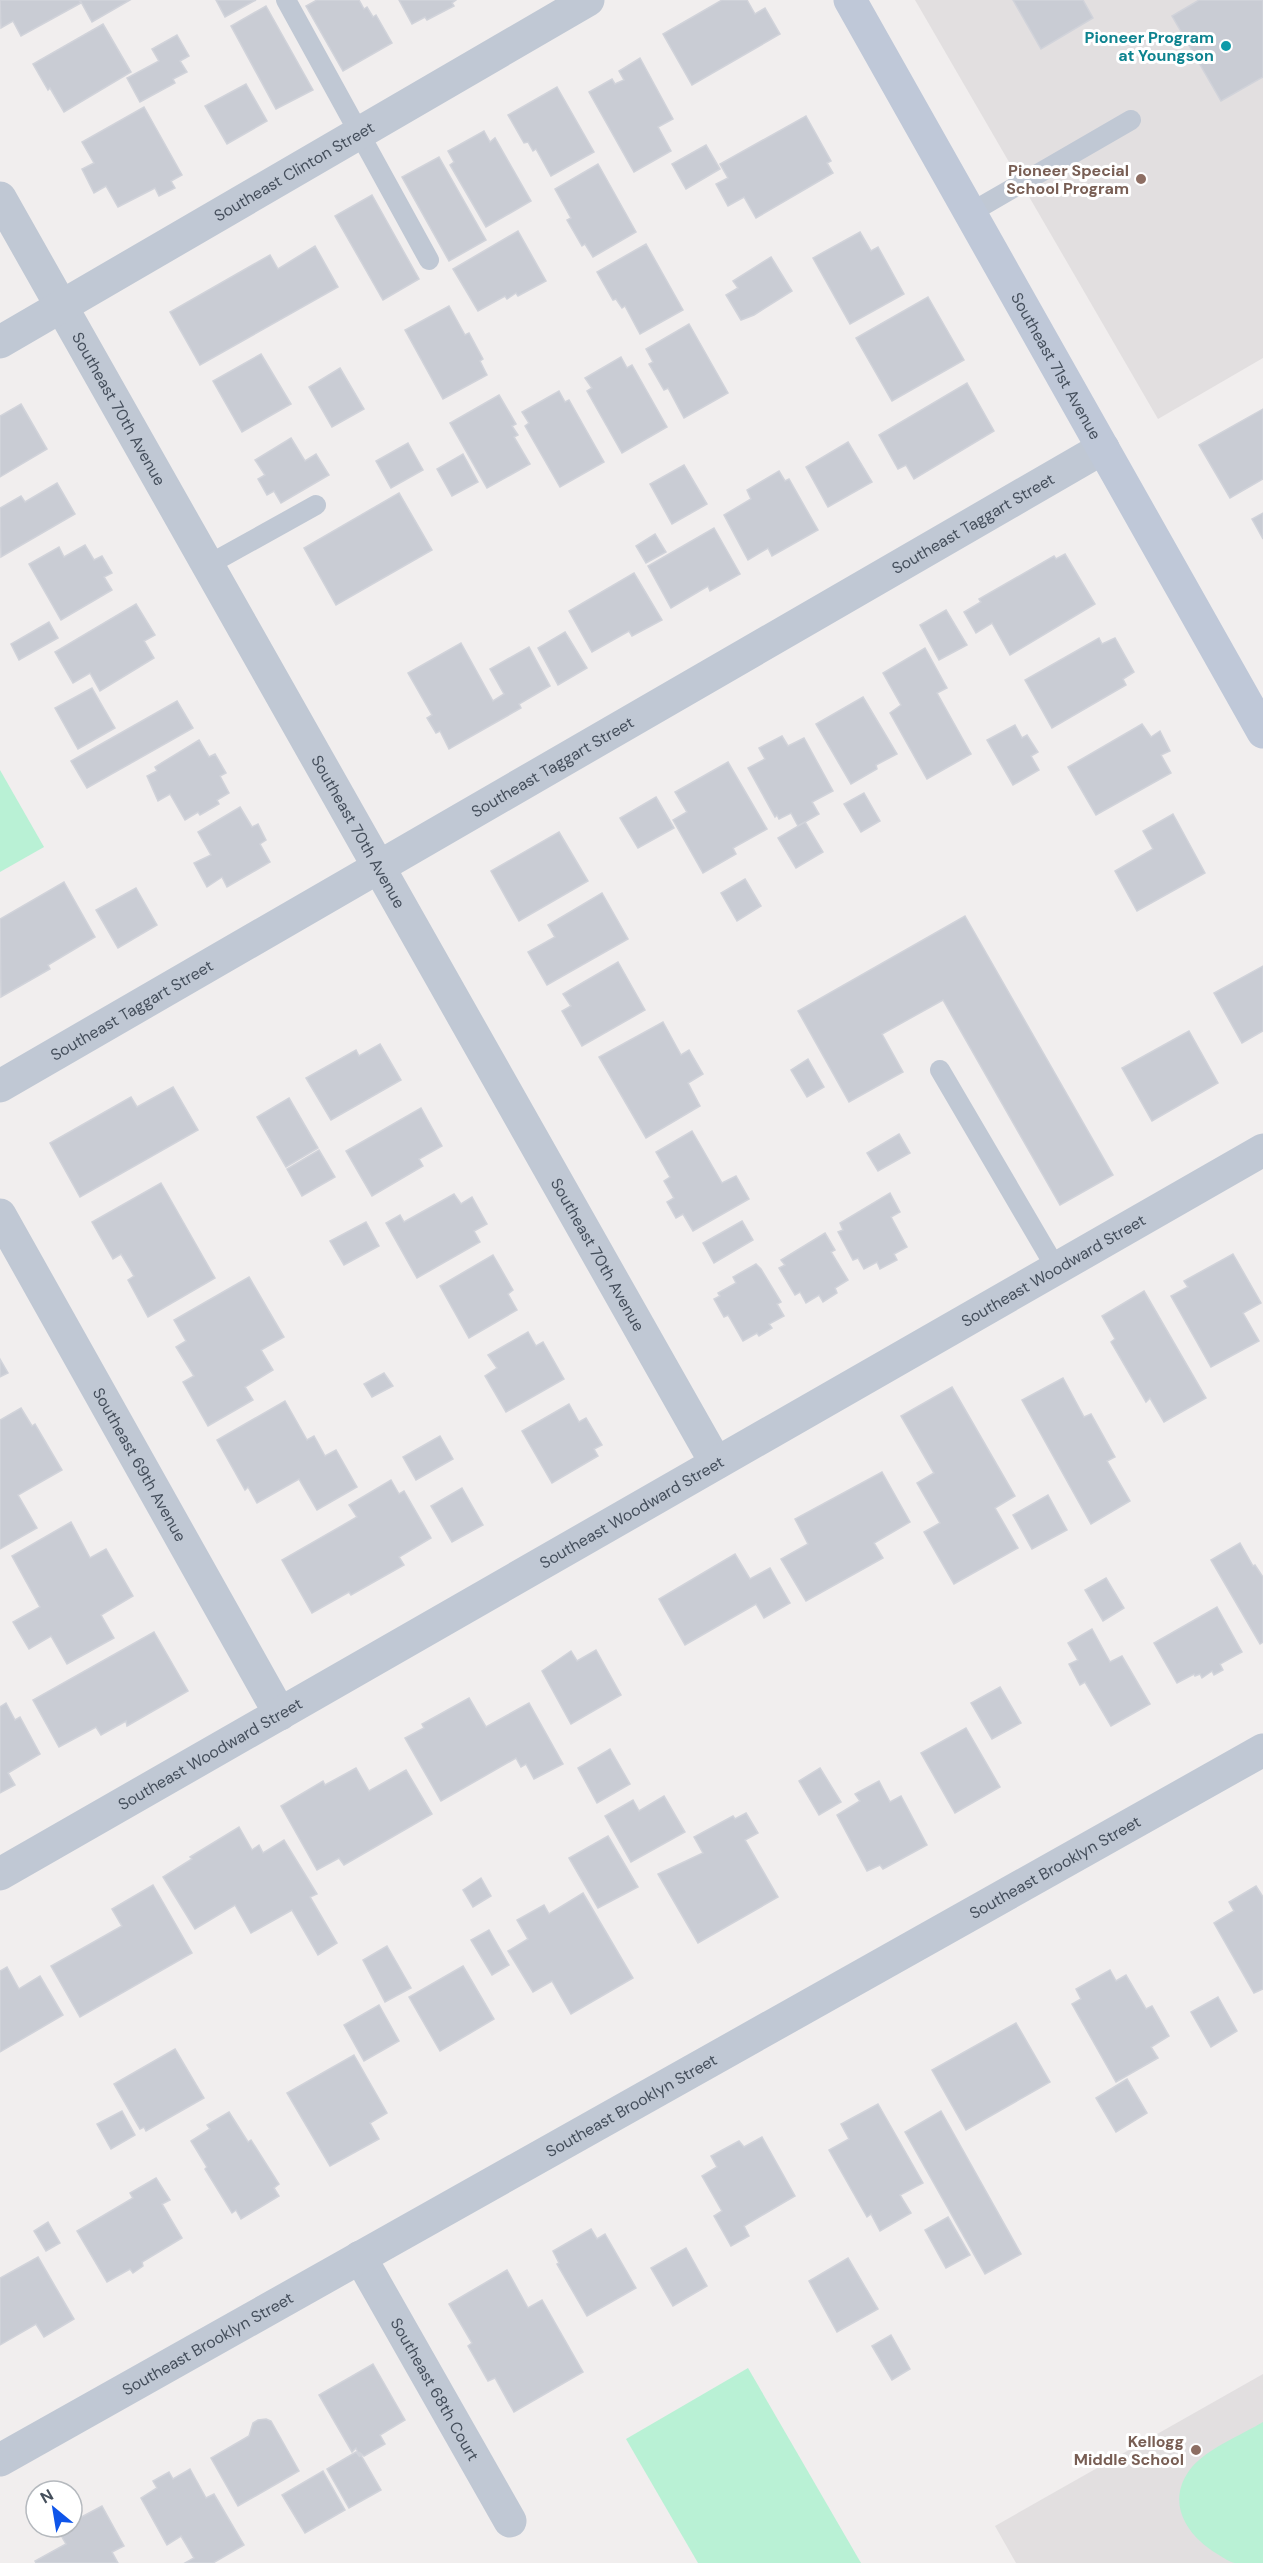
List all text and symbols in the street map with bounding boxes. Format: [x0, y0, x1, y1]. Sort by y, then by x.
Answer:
place label: Pioneer Program at Youngson [1085, 27, 1214, 66]
marker: Pioneer Program at Youngson [1219, 39, 1233, 53]
street label: Southeast Clinton Street [210, 117, 378, 226]
place label: Pioneer Special School Program [1006, 160, 1129, 199]
marker: Pioneer Special School Program [1134, 172, 1148, 186]
street label: Southeast 71st Avenue [1006, 289, 1106, 443]
street label: Southeast 70th Avenue [67, 328, 170, 489]
street label: Southeast Taggart Street [888, 468, 1058, 579]
street label: Southeast Taggart Street [467, 712, 638, 822]
street label: Southeast 70th Avenue [306, 751, 410, 912]
street label: Southeast Taggart Street [47, 955, 217, 1066]
street label: Southeast 70th Avenue [546, 1174, 649, 1335]
street label: Southeast Woodward Street [958, 1210, 1149, 1332]
street label: Southeast 69th Avenue [88, 1384, 191, 1545]
street label: Southeast Woodward Street [536, 1451, 728, 1574]
street label: Southeast Woodward Street [114, 1693, 306, 1815]
street label: Southeast Brooklyn Street [966, 1811, 1144, 1924]
street label: Southeast Brooklyn Street [542, 2049, 721, 2162]
street label: Southeast Brooklyn Street [118, 2287, 297, 2400]
street label: Southeast 68th Court [386, 2314, 484, 2465]
place label: Kellogg Middle School [1074, 2431, 1184, 2470]
marker: Kellogg Middle School [1189, 2443, 1203, 2457]
north arrow [24, 2479, 84, 2539]
text: N [36, 2484, 57, 2508]

